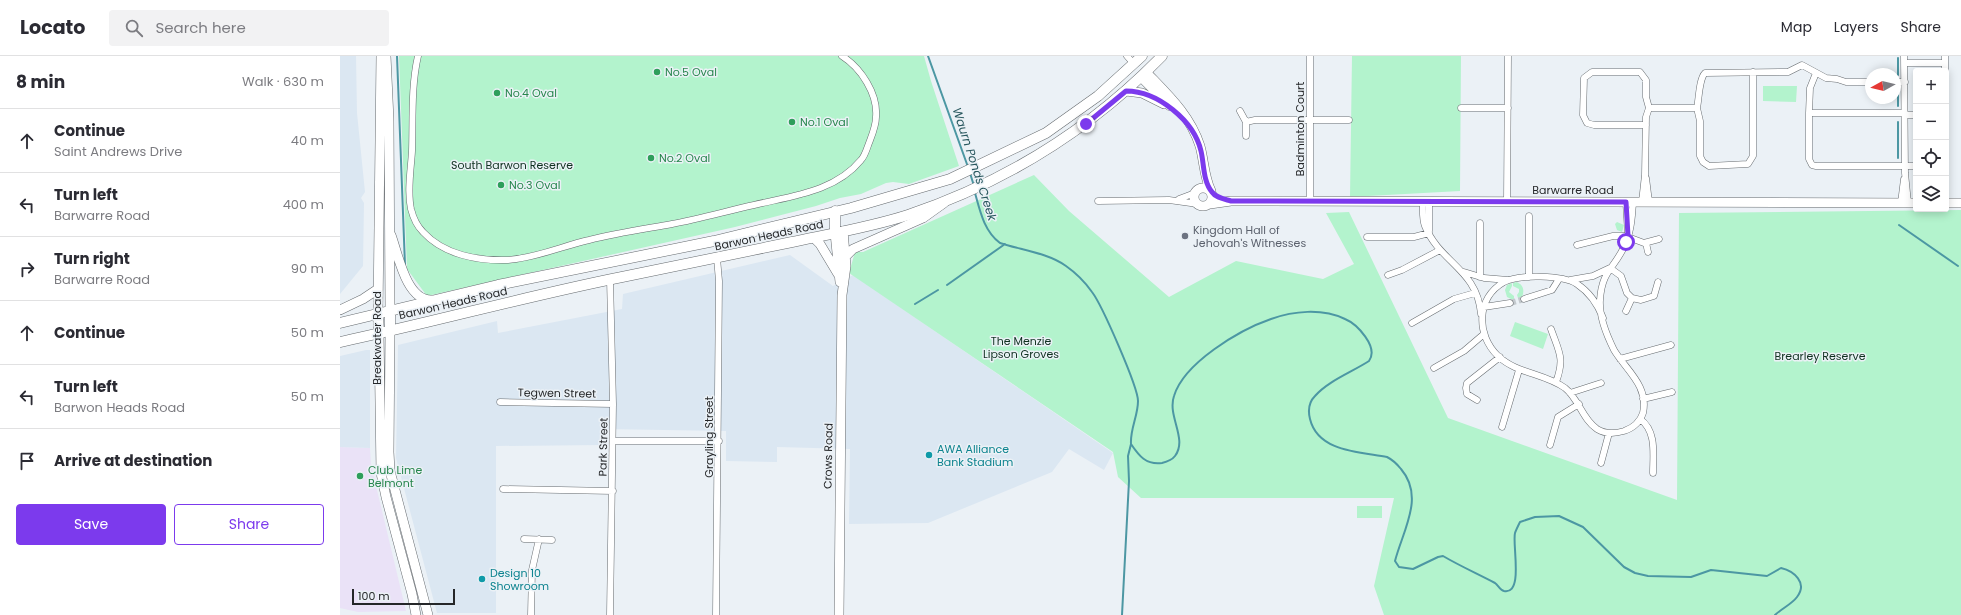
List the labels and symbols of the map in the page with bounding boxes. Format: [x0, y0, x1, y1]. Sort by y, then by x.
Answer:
place label: No.5 Oval [665, 64, 717, 80]
marker: No.5 Oval [652, 67, 662, 77]
north arrow [1865, 68, 1901, 104]
street label: Badminton Court [1292, 82, 1308, 176]
place label: No.4 Oval [505, 85, 557, 101]
marker: No.4 Oval [492, 88, 502, 98]
water label: Waurn Ponds Creek [949, 105, 1002, 224]
place label: No.1 Oval [800, 114, 849, 130]
route end [1077, 115, 1095, 133]
marker: No.1 Oval [787, 117, 797, 127]
place label: No.2 Oval [659, 150, 710, 166]
marker: No.2 Oval [646, 153, 656, 163]
park label: South Barwon Reserve [451, 157, 573, 173]
place label: No.3 Oval [509, 177, 560, 193]
marker: No.3 Oval [496, 180, 506, 190]
street label: Barwarre Road [1532, 182, 1614, 198]
street label: Barwon Heads Road [713, 216, 825, 254]
place label: Kingdom Hall of Jehovah's Witnesses [1193, 222, 1306, 251]
marker: Kingdom Hall of Jehovah's Witnesses [1180, 231, 1190, 241]
route start [1617, 233, 1635, 251]
street label: Barwon Heads Road [397, 283, 509, 323]
street label: Breakwater Road [369, 291, 385, 385]
park label: The Menzie Lipson Groves [983, 333, 1059, 362]
park label: Brearley Reserve [1774, 348, 1866, 364]
street label: Tegwen Street [518, 384, 596, 402]
street label: Grayling Street [701, 396, 717, 478]
street label: Park Street [594, 418, 612, 476]
street label: Crows Road [819, 423, 837, 489]
place label: AWA Alliance Bank Stadium [937, 441, 1013, 470]
marker: AWA Alliance Bank Stadium [924, 450, 934, 460]
place label: Club Lime Belmont [368, 462, 422, 491]
marker: Club Lime Belmont [355, 471, 365, 481]
place label: Design 10 Showroom [490, 565, 549, 594]
marker: Design 10 Showroom [477, 574, 487, 584]
scale bar [352, 587, 455, 606]

